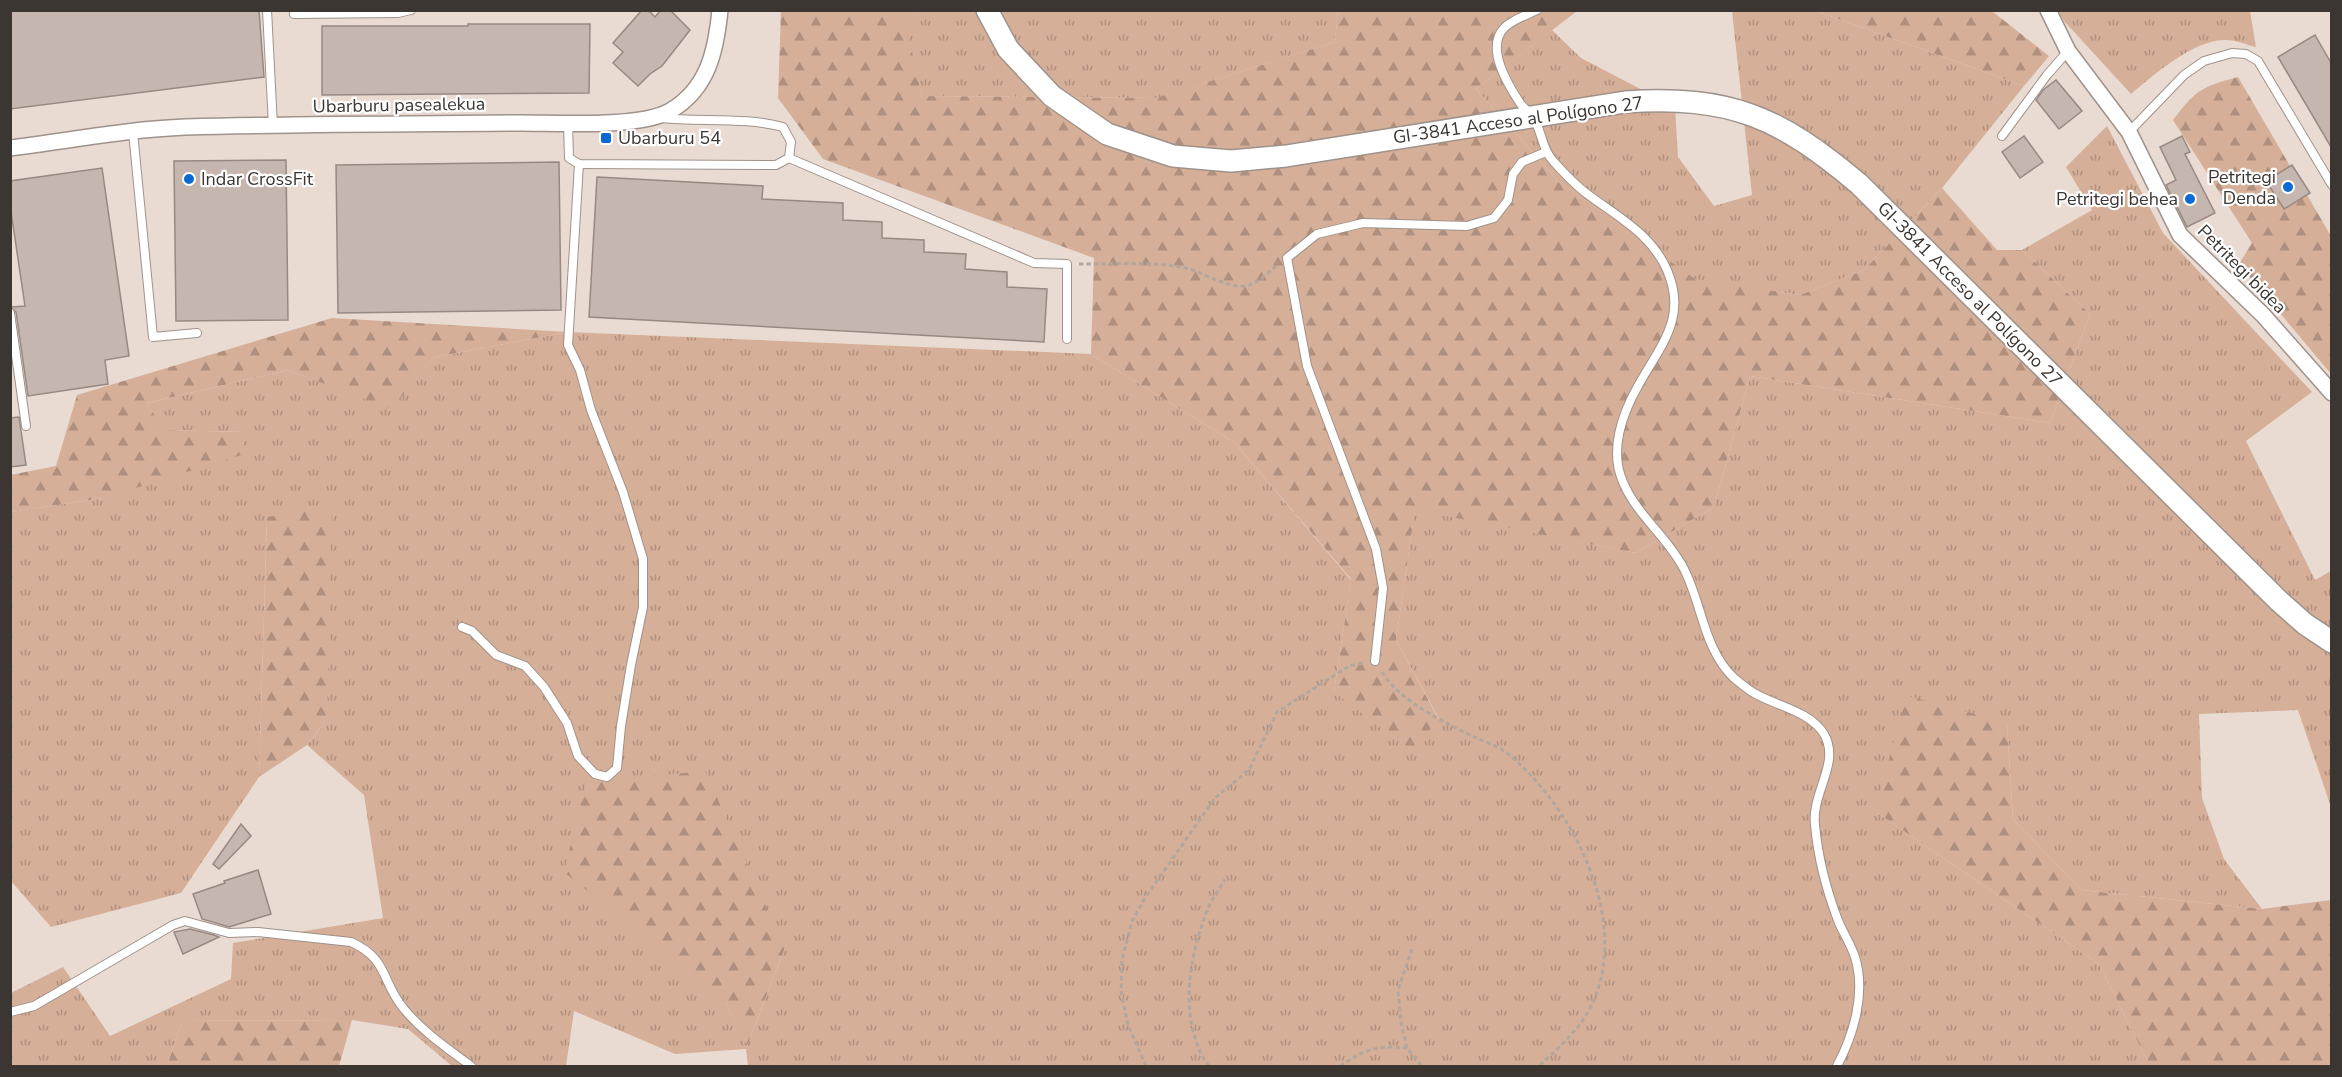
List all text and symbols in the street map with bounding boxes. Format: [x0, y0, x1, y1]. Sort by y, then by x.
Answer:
street label: Ubarburu pasealekua [312, 91, 486, 119]
street label: GI-3841 Acceso al Polígono 27 [1391, 91, 1645, 149]
place label: Ubarburu 54 [618, 126, 721, 150]
marker: Ubarburu 54 [599, 131, 613, 145]
place label: Petritegi Denda [2208, 165, 2276, 210]
place label: Indar CrossFit [201, 167, 314, 191]
marker: Indar CrossFit [182, 172, 196, 186]
marker: Petritegi Denda [2281, 180, 2295, 194]
place label: Petritegi behea [2056, 187, 2178, 211]
marker: Petritegi behea [2183, 192, 2197, 206]
street label: GI-3841 Acceso al Polígono 27 [1872, 196, 2068, 392]
street label: Petritegi bidea [2192, 219, 2292, 319]

